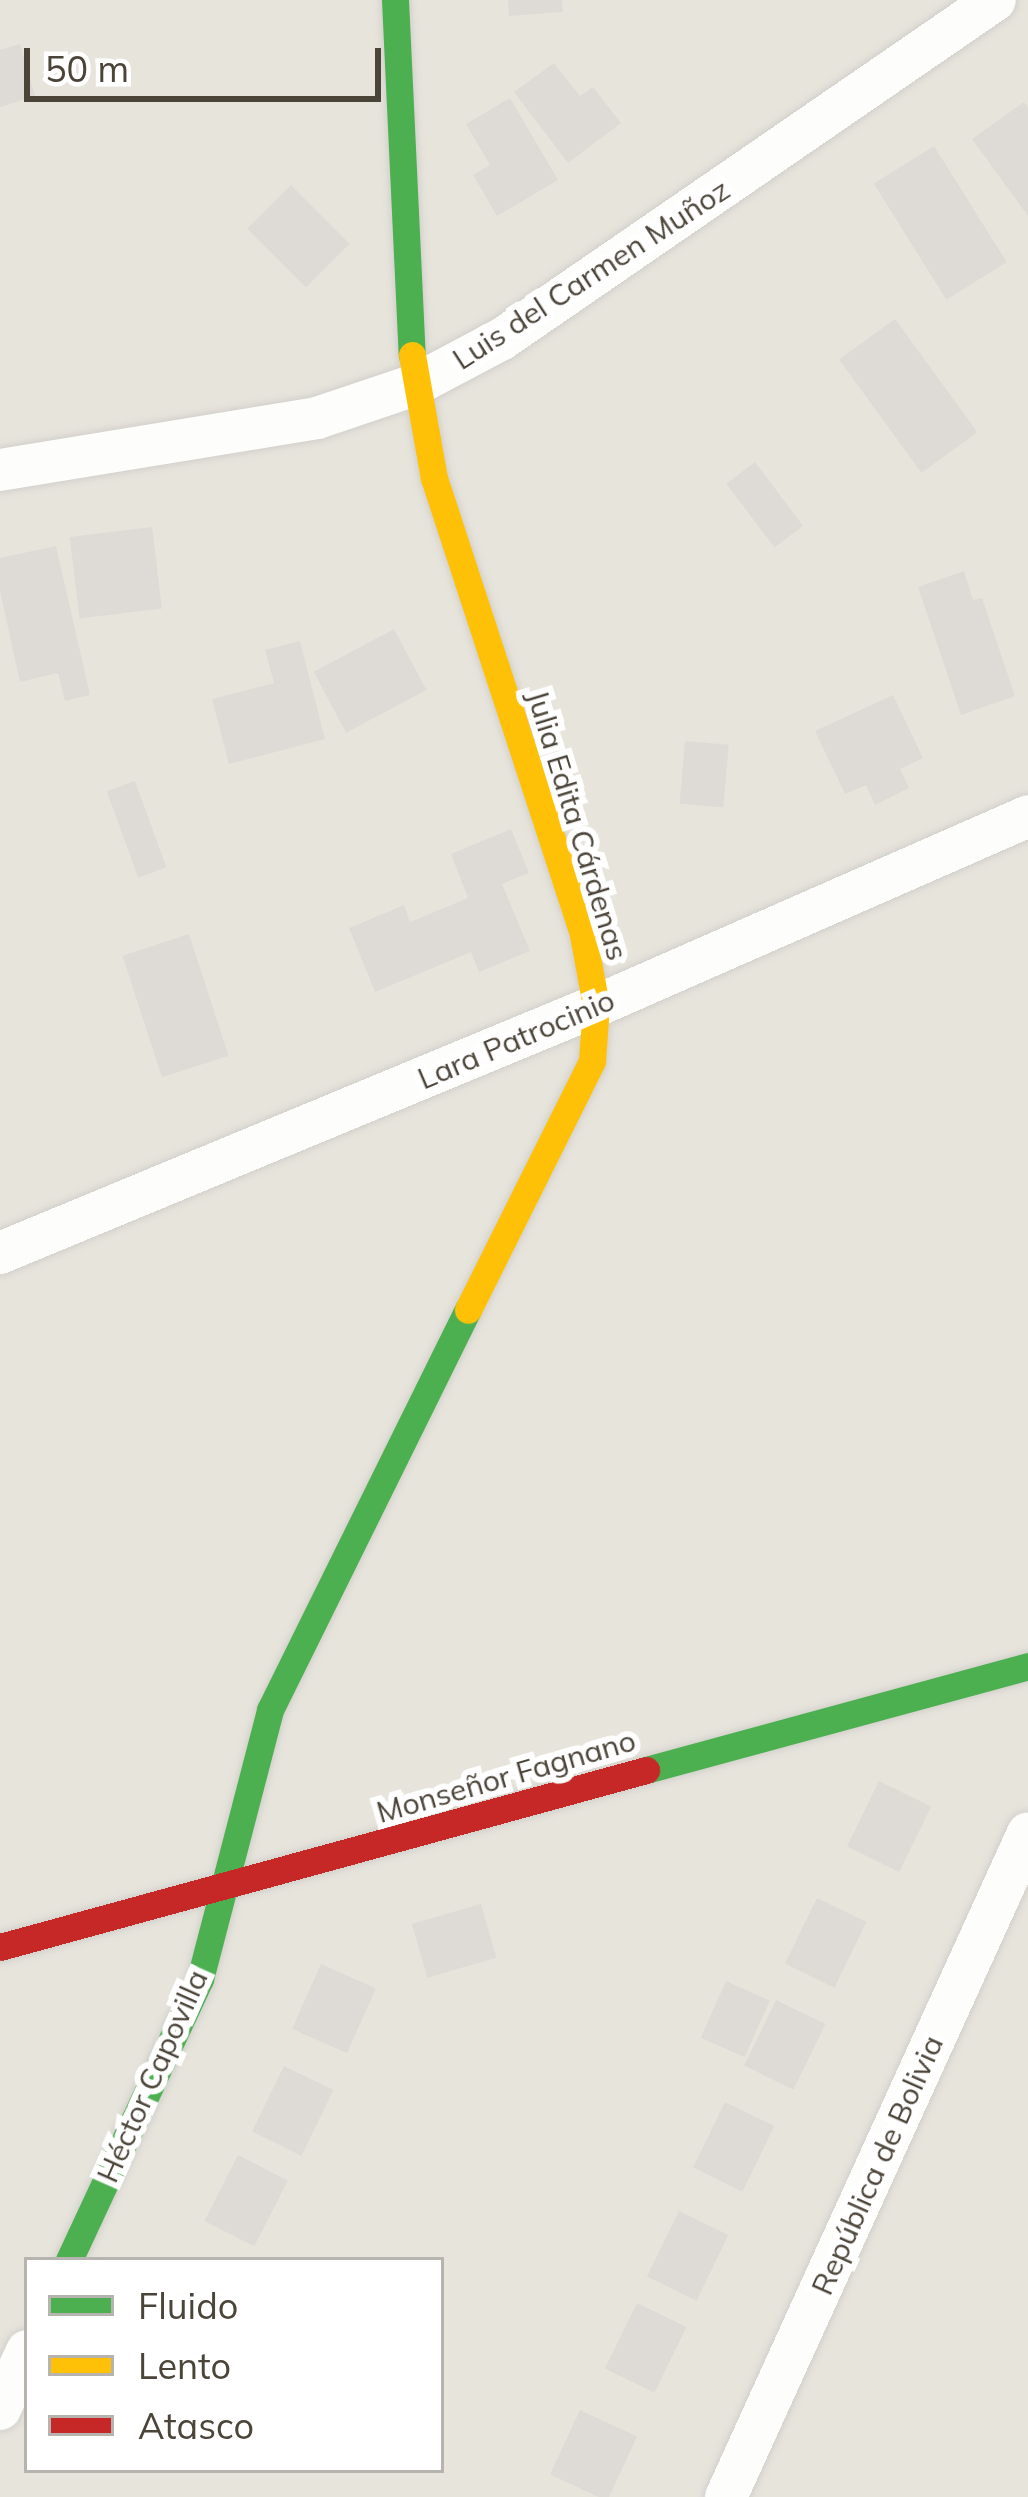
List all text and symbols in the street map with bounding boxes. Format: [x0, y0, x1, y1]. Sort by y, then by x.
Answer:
scale bar [30, 24, 387, 98]
text: 50 m [45, 46, 129, 91]
street label: Luis del Carmen Muñoz [446, 171, 736, 377]
street label: Julia Edita Cárdenas [520, 686, 636, 964]
street label: Lara Patrocinio [412, 981, 620, 1097]
street label: Monseñor Fagnano [372, 1722, 640, 1830]
street label: Héctor Capovilla [89, 1964, 215, 2188]
street label: República de Bolivia [804, 2030, 950, 2300]
legend [24, 2257, 444, 2473]
text: Fluido [138, 2283, 238, 2328]
text: Lento [138, 2343, 231, 2388]
text: Atasco [138, 2403, 254, 2448]

